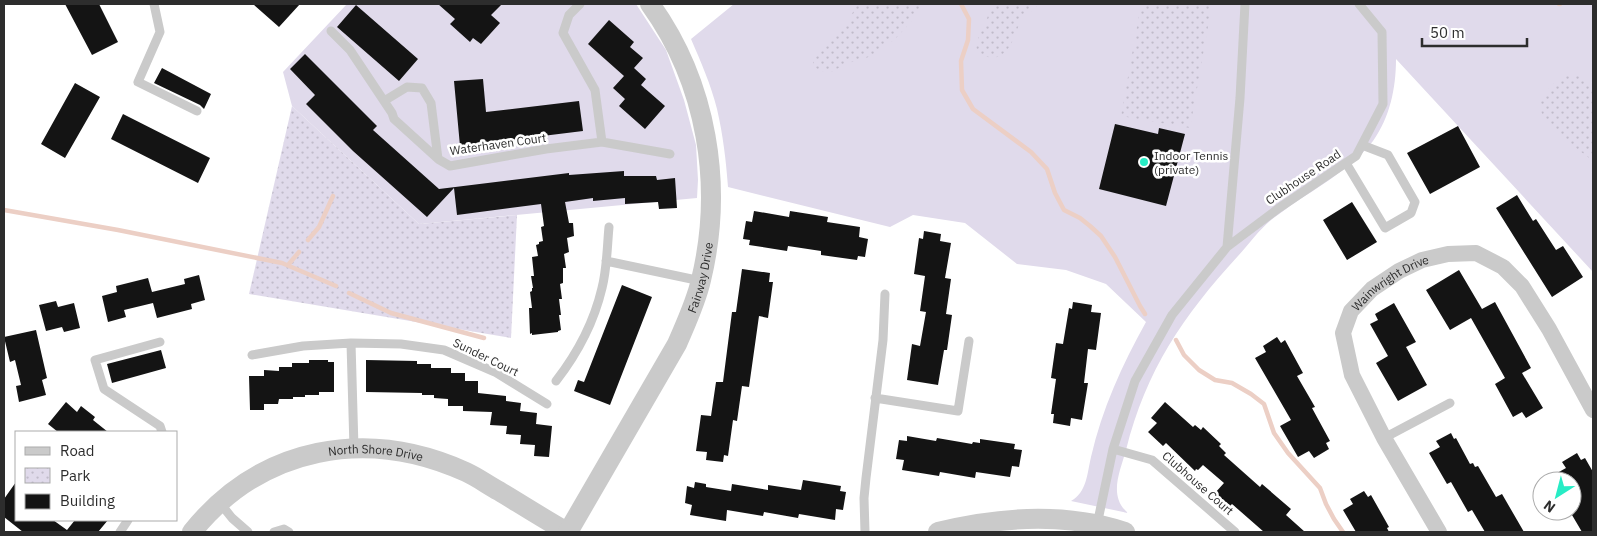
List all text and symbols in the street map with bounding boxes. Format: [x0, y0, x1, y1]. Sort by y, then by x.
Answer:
scale bar [1422, 15, 1527, 47]
text: 50 m [1430, 23, 1465, 42]
street label: Waterhaven Court [449, 130, 547, 158]
street label: Clubhouse Road [1262, 146, 1344, 208]
place label: Indoor Tennis (private) [1154, 148, 1229, 177]
marker: Indoor Tennis (private) [1138, 156, 1150, 168]
street label: Fairway Drive [684, 241, 715, 315]
street label: Wainwright Drive [1348, 251, 1430, 314]
street label: Sunder Court [451, 335, 521, 379]
legend [15, 431, 178, 521]
text: Road [60, 441, 95, 460]
street label: North Shore Drive [327, 441, 425, 464]
street label: Clubhouse Court [1159, 448, 1237, 518]
text: Park [60, 466, 90, 485]
north arrow [1532, 471, 1582, 521]
text: Building [60, 491, 115, 510]
text: N [1540, 496, 1559, 517]

